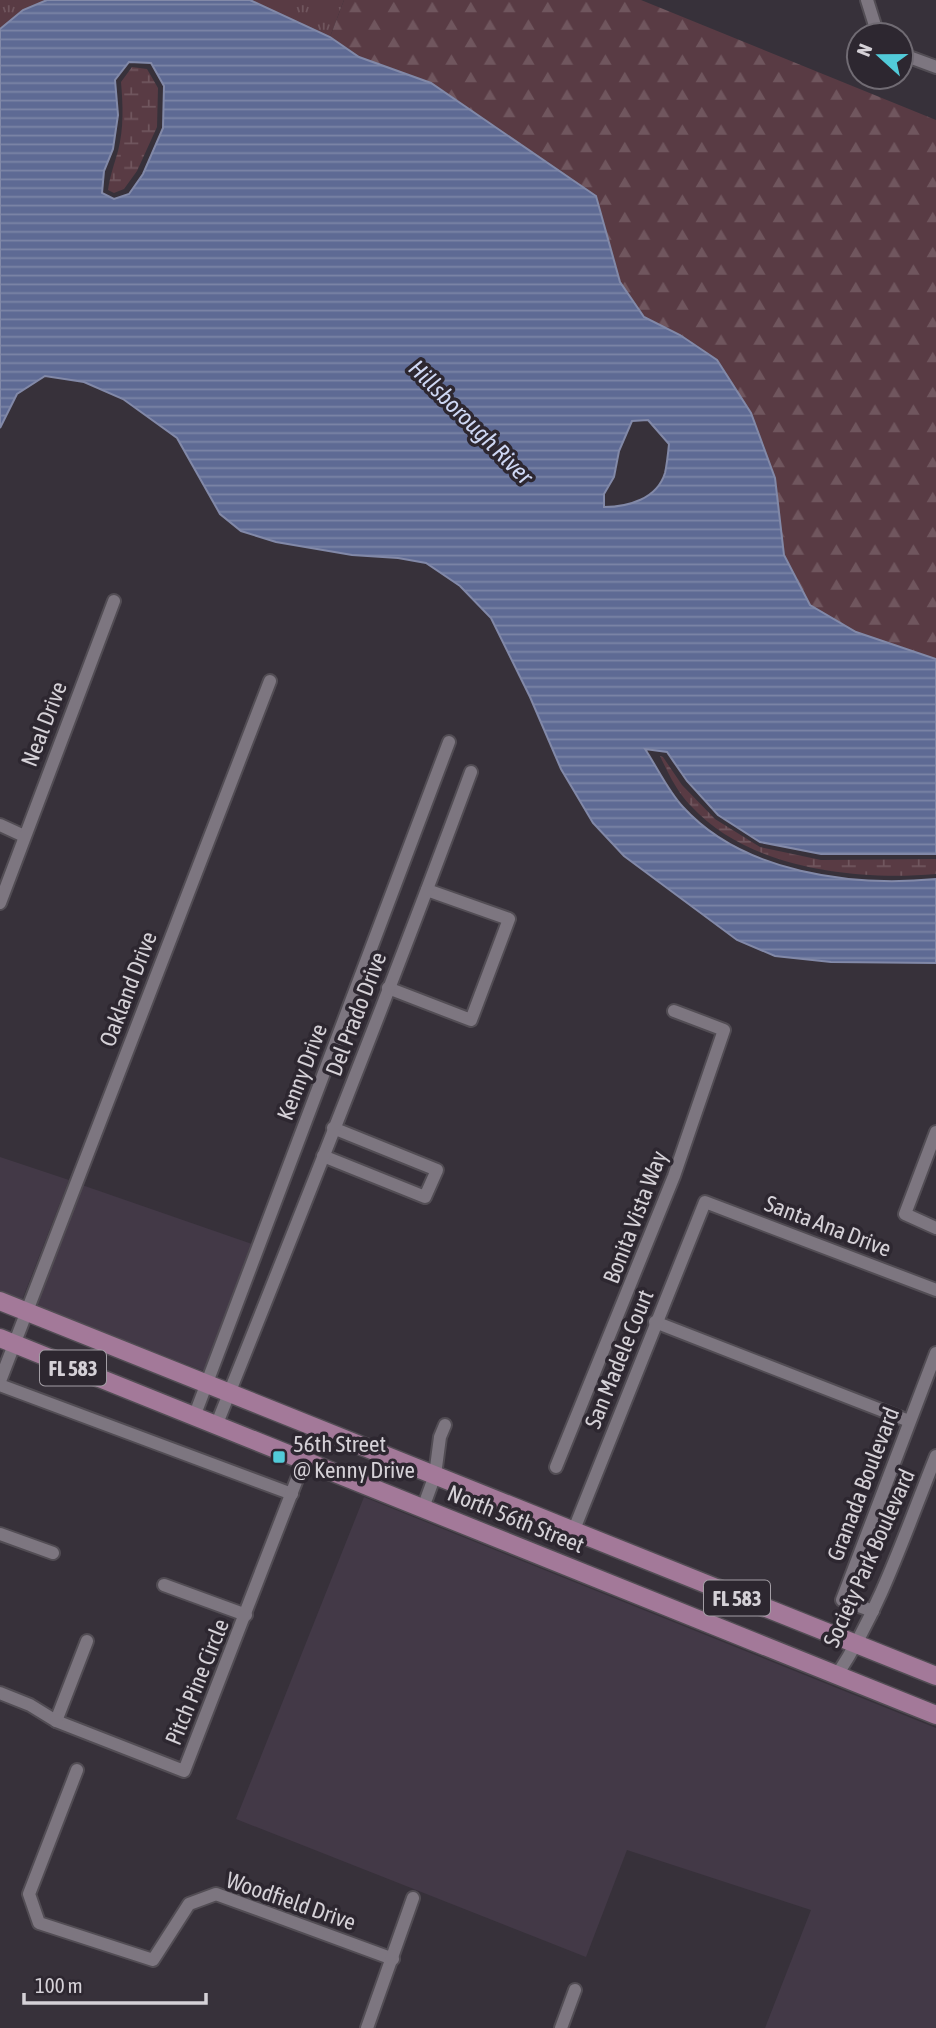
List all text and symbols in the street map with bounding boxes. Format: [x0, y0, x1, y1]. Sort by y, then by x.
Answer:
north arrow [845, 21, 915, 91]
text: N [852, 41, 876, 59]
water label: Hillsborough River [403, 354, 539, 490]
street label: Neal Drive [16, 678, 72, 770]
street label: Oakland Drive [94, 928, 162, 1050]
street label: Del Prado Drive [321, 948, 391, 1080]
street label: Kenny Drive [272, 1020, 332, 1124]
street label: Bonita Vista Way [598, 1147, 672, 1287]
street label: Santa Ana Drive [761, 1190, 895, 1262]
street label: San Madele Court [579, 1286, 659, 1432]
road number: FL 583 [40, 1350, 106, 1386]
street label: Granada Boulevard [822, 1404, 904, 1564]
place label: 56th Street @ Kenny Drive [293, 1431, 415, 1483]
marker: 56th Street @ Kenny Drive [271, 1449, 287, 1465]
street label: Society Park Boulevard [818, 1465, 920, 1651]
street label: North 56th Street [444, 1480, 588, 1558]
road number: FL 583 [704, 1580, 770, 1616]
street label: Pitch Pine Circle [160, 1615, 234, 1749]
street label: Woodfield Drive [223, 1867, 359, 1935]
scale bar [24, 1962, 206, 2006]
text: 100 m [35, 1973, 83, 1997]

